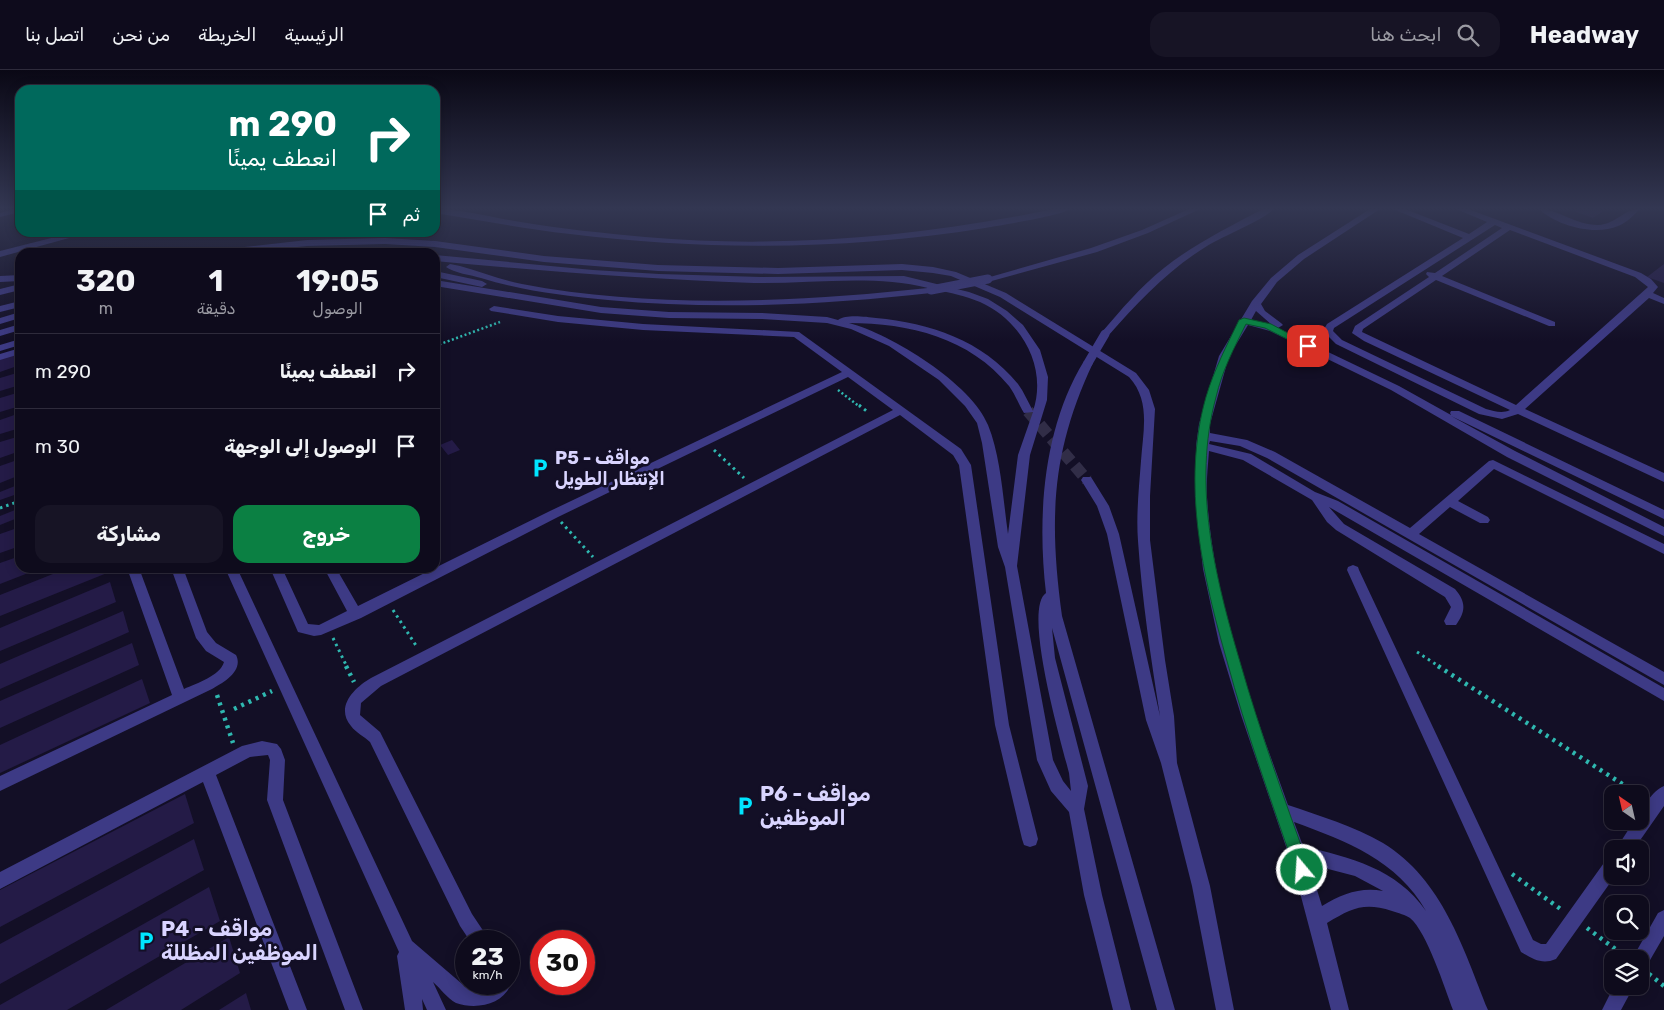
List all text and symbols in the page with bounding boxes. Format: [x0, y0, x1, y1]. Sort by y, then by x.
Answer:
search box [1150, 12, 1500, 57]
icon: search [1454, 21, 1482, 49]
text: Headway [1530, 21, 1639, 49]
text: ابحث هنا [1370, 23, 1442, 46]
text: اتصل بنا [25, 24, 84, 46]
text: من نحن [112, 24, 170, 46]
text: الخريطة [198, 24, 256, 46]
text: الرئيسية [284, 24, 344, 46]
text: 290 m [228, 103, 337, 145]
icon: right [355, 105, 420, 170]
text: انعطف يمينًا [227, 145, 337, 172]
icon: arrive [364, 200, 392, 228]
text: ثم [402, 203, 420, 226]
text: 320 [76, 263, 136, 299]
text: 1 [209, 263, 223, 299]
text: 19:05 [296, 263, 379, 299]
text: m [99, 299, 113, 318]
text: دقيقة [197, 299, 235, 318]
text: الوصول [312, 299, 363, 318]
pin [1287, 325, 1329, 367]
icon: arrive [1294, 332, 1322, 360]
icon: right [392, 357, 420, 385]
text: 290 m [35, 360, 91, 383]
text: انعطف يمينًا [280, 360, 377, 383]
icon: arrive [392, 432, 420, 460]
text: 30 m [35, 435, 80, 458]
text: الوصول إلى الوجهة [224, 435, 377, 458]
place label: P5 - مواقف الإنتظار الطويل [555, 447, 665, 490]
parking icon: P5 - مواقف الإنتظار الطويل [529, 457, 551, 479]
button: مشاركة [35, 505, 223, 563]
button: خروج [233, 505, 420, 563]
place label: P6 - مواقف الموظفين [760, 781, 871, 831]
north arrow [1604, 785, 1649, 830]
map controls [1604, 785, 1649, 995]
parking icon: P6 - مواقف الموظفين [734, 795, 756, 817]
button: sound [1604, 840, 1649, 885]
position arrow [1275, 843, 1327, 895]
button: search [1604, 895, 1649, 940]
place label: P4 - مواقف الموظفين المظللة [161, 916, 318, 966]
parking icon: P4 - مواقف الموظفين المظللة [135, 930, 157, 952]
speed limit sign: 30 [530, 930, 595, 995]
text: 23 [471, 942, 504, 971]
button: layers [1604, 950, 1649, 995]
text: km/h [473, 968, 502, 982]

